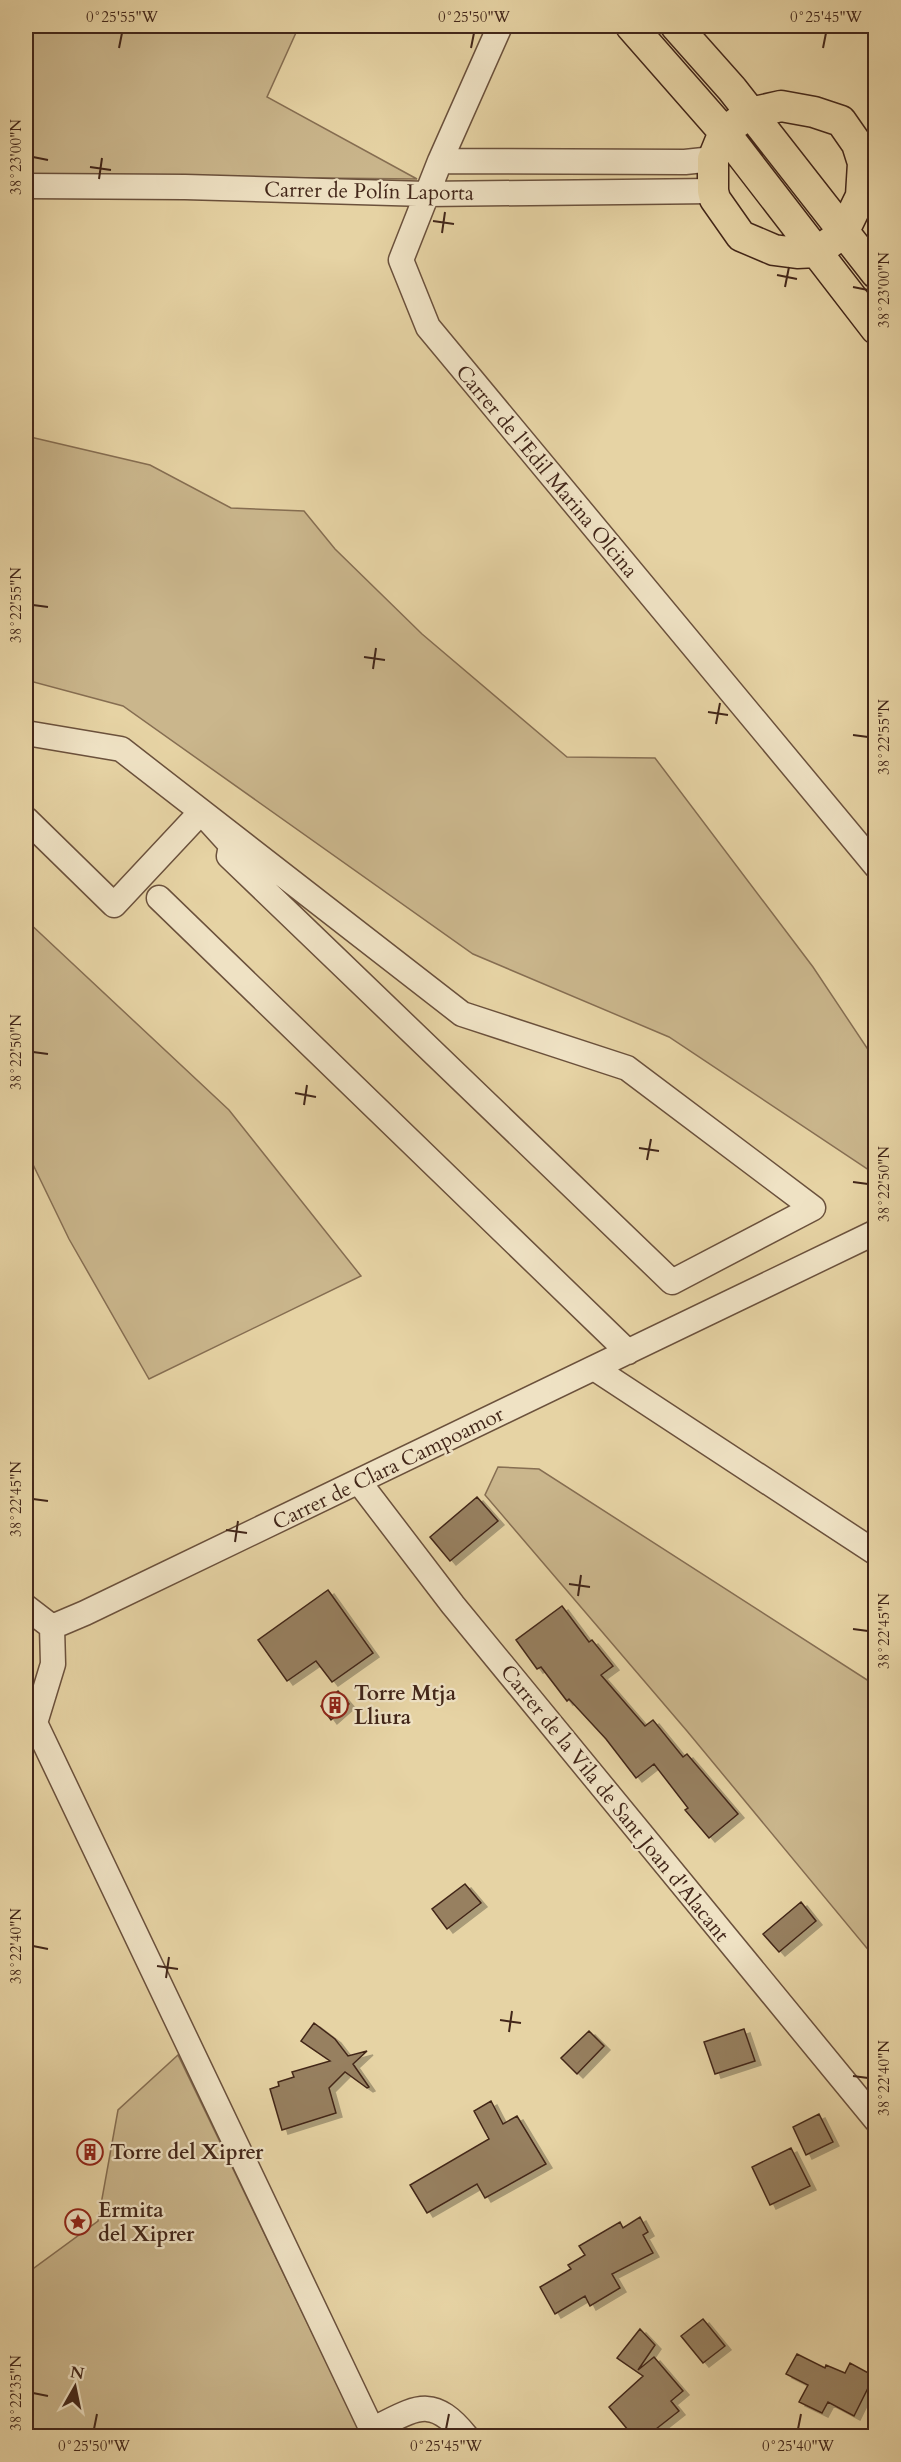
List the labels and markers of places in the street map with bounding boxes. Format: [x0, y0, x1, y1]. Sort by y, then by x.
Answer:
place label: Torre Mtja Lliura [354, 1679, 457, 1732]
building icon: Torre Mtja Lliura [320, 1690, 350, 1720]
building icon: Torre del Xiprer [75, 2137, 105, 2167]
place label: Torre del Xiprer [110, 2138, 264, 2167]
place label: Ermita del Xiprer [98, 2196, 195, 2249]
place icon: Ermita del Xiprer [63, 2207, 93, 2237]

